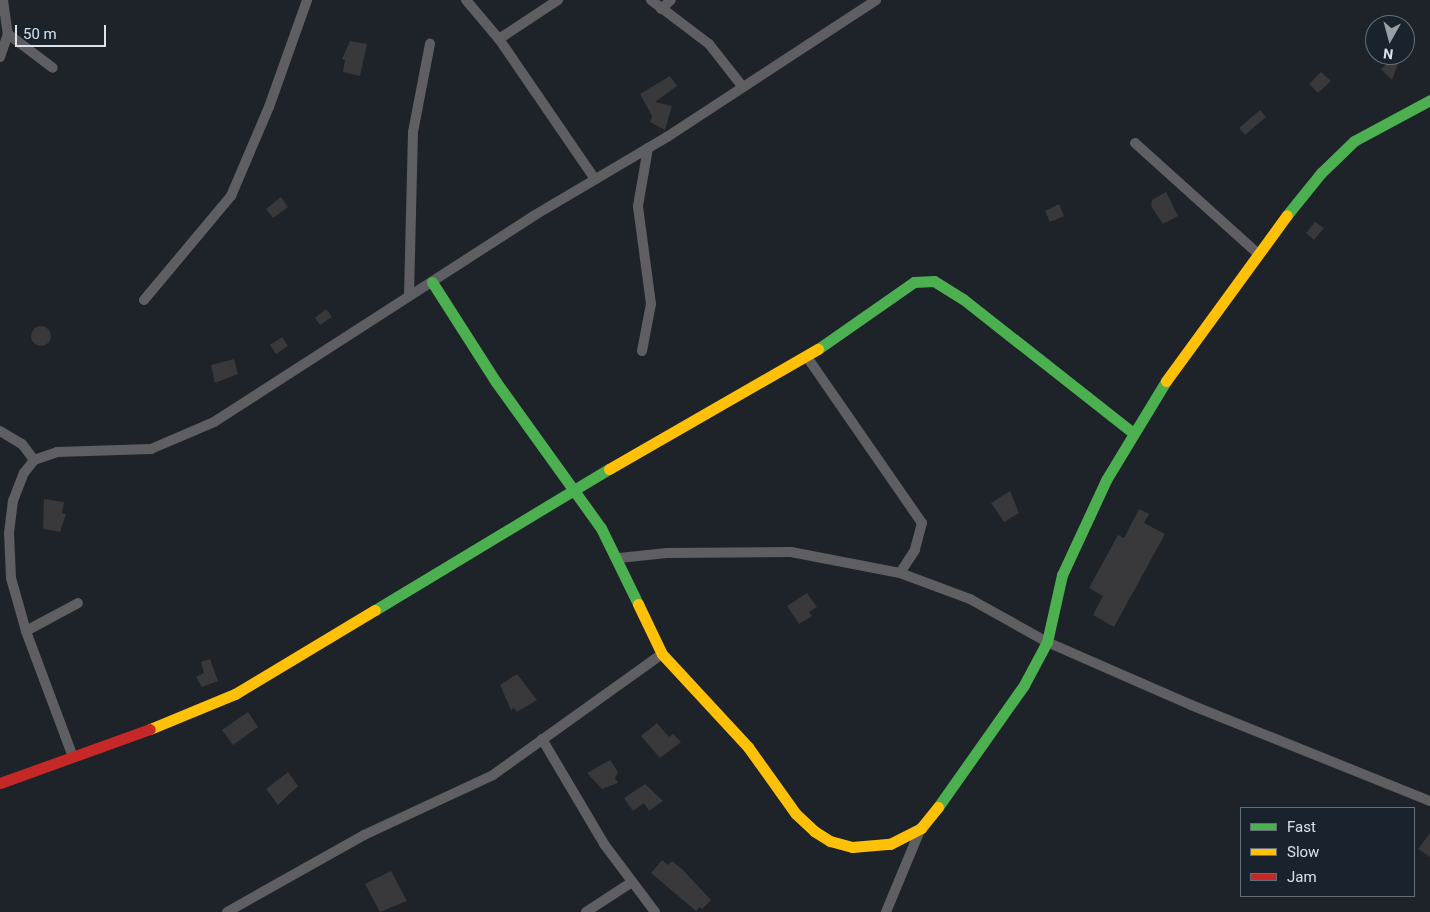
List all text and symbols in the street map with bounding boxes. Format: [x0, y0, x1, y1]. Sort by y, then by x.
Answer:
scale bar [18, 15, 109, 47]
north arrow [1365, 15, 1415, 65]
text: 50 m [23, 25, 57, 43]
text: N [1382, 45, 1394, 62]
legend [1240, 807, 1415, 897]
text: Fast [1287, 818, 1316, 836]
text: Slow [1287, 843, 1319, 861]
text: Jam [1287, 868, 1317, 886]

